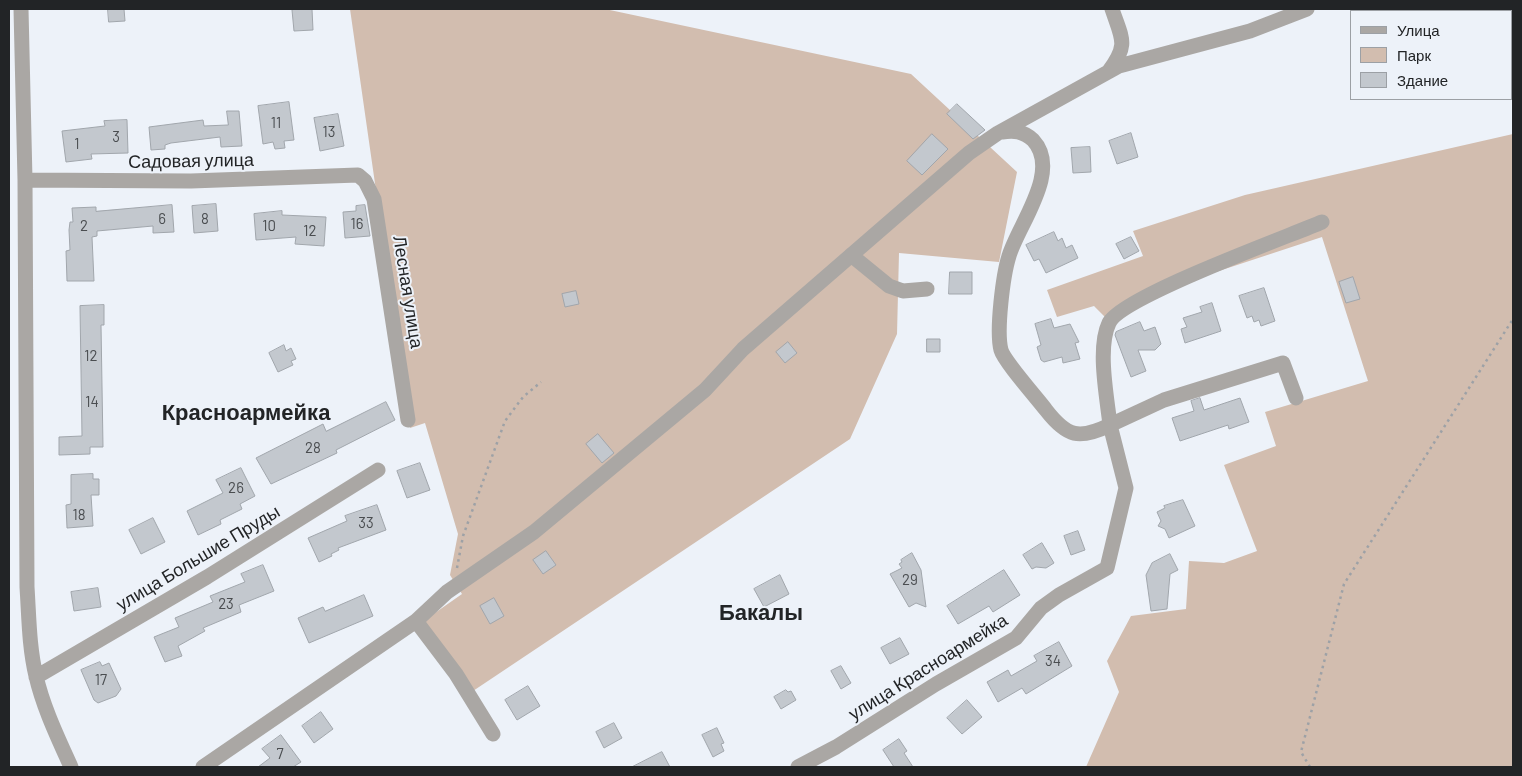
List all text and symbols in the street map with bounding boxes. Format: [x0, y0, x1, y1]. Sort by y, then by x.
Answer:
legend [1350, 10, 1512, 100]
text: Улица [1397, 21, 1440, 39]
text: Парк [1397, 46, 1431, 64]
text: Здание [1397, 71, 1448, 89]
house number: 11 [271, 114, 281, 132]
house number: 13 [323, 123, 335, 141]
house number: 3 [112, 128, 120, 146]
house number: 1 [74, 135, 80, 153]
street label: Садовая улица [128, 149, 254, 173]
house number: 6 [158, 210, 166, 228]
house number: 8 [201, 210, 209, 228]
house number: 16 [351, 215, 363, 233]
house number: 2 [80, 217, 88, 235]
house number: 10 [262, 217, 276, 235]
house number: 12 [303, 222, 317, 240]
street label: Лесная улица [388, 234, 428, 350]
house number: 12 [84, 347, 98, 365]
house number: 14 [85, 393, 99, 411]
district label: Красноармейка [162, 400, 330, 426]
house number: 28 [305, 439, 321, 457]
house number: 26 [228, 479, 244, 497]
street label: улица Большие Пруды [112, 501, 284, 615]
house number: 18 [72, 506, 86, 524]
house number: 33 [358, 514, 374, 532]
house number: 29 [902, 571, 918, 589]
house number: 23 [218, 595, 234, 613]
district label: Бакалы [719, 600, 803, 626]
street label: улица Красноармейка [845, 609, 1011, 725]
house number: 34 [1045, 652, 1061, 670]
house number: 17 [95, 671, 107, 689]
house number: 7 [276, 745, 284, 763]

